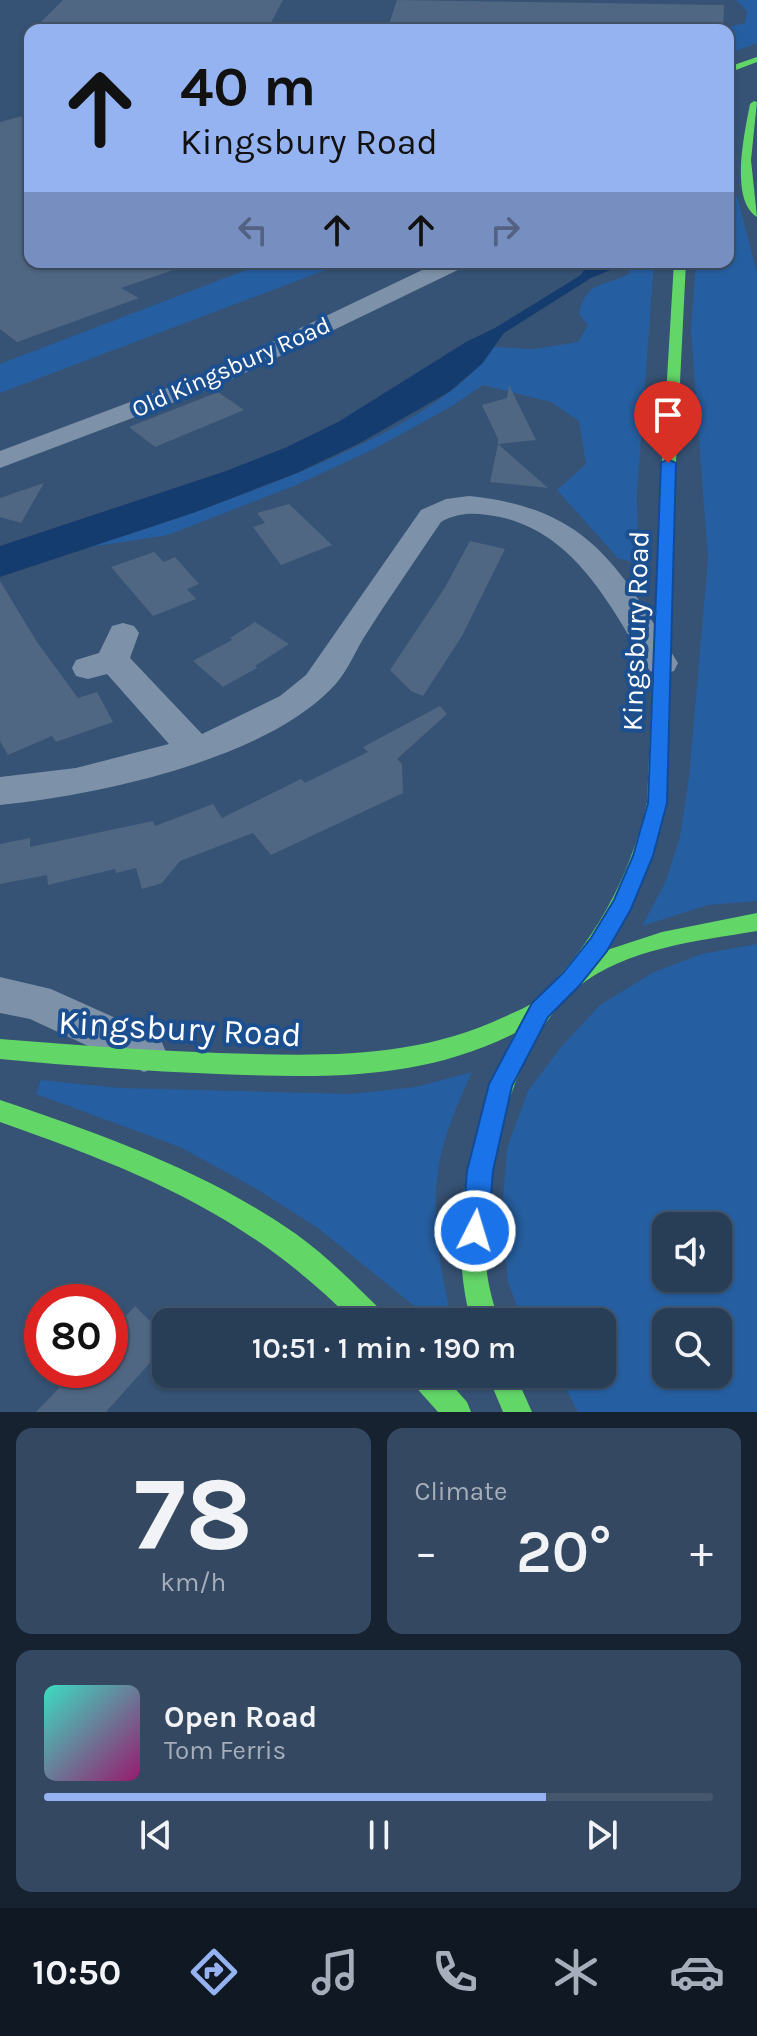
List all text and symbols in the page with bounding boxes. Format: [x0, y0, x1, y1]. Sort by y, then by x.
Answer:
text: 40 m [180, 54, 316, 119]
icon: ahead [48, 56, 152, 160]
text: Kingsbury Road [180, 121, 438, 163]
icon: left [231, 208, 275, 252]
icon: ahead [315, 208, 359, 252]
icon: ahead [399, 208, 443, 252]
icon: right [483, 208, 527, 252]
street label: Old Kingsbury Road [128, 311, 334, 423]
pin [634, 381, 702, 463]
icon: arrive [646, 393, 690, 437]
street label: Kingsbury Road [616, 530, 655, 732]
street label: Kingsbury Road [57, 1003, 303, 1055]
position arrow [433, 1189, 517, 1273]
map controls [652, 1212, 732, 1388]
button: sound [652, 1212, 732, 1292]
speed limit sign: 80 [24, 1284, 128, 1388]
button: search [652, 1308, 732, 1388]
text: 10:51 · 1 min · 190 m [252, 1330, 516, 1366]
text: 78 [134, 1454, 253, 1575]
text: Climate [415, 1476, 507, 1507]
text: 20° [516, 1517, 612, 1587]
text: − [415, 1527, 438, 1578]
text: + [690, 1527, 713, 1578]
text: km/h [160, 1567, 226, 1598]
text: Open Road [164, 1699, 317, 1735]
text: Tom Ferris [164, 1735, 286, 1766]
icon: previous [134, 1813, 178, 1857]
icon: pause [357, 1813, 401, 1857]
icon: next [580, 1813, 624, 1857]
icon: directions [186, 1944, 242, 2000]
icon: music [307, 1944, 363, 2000]
icon: phone [427, 1944, 483, 2000]
icon: climate [548, 1944, 604, 2000]
icon: car [669, 1944, 725, 2000]
text: 10:50 [32, 1951, 121, 1993]

